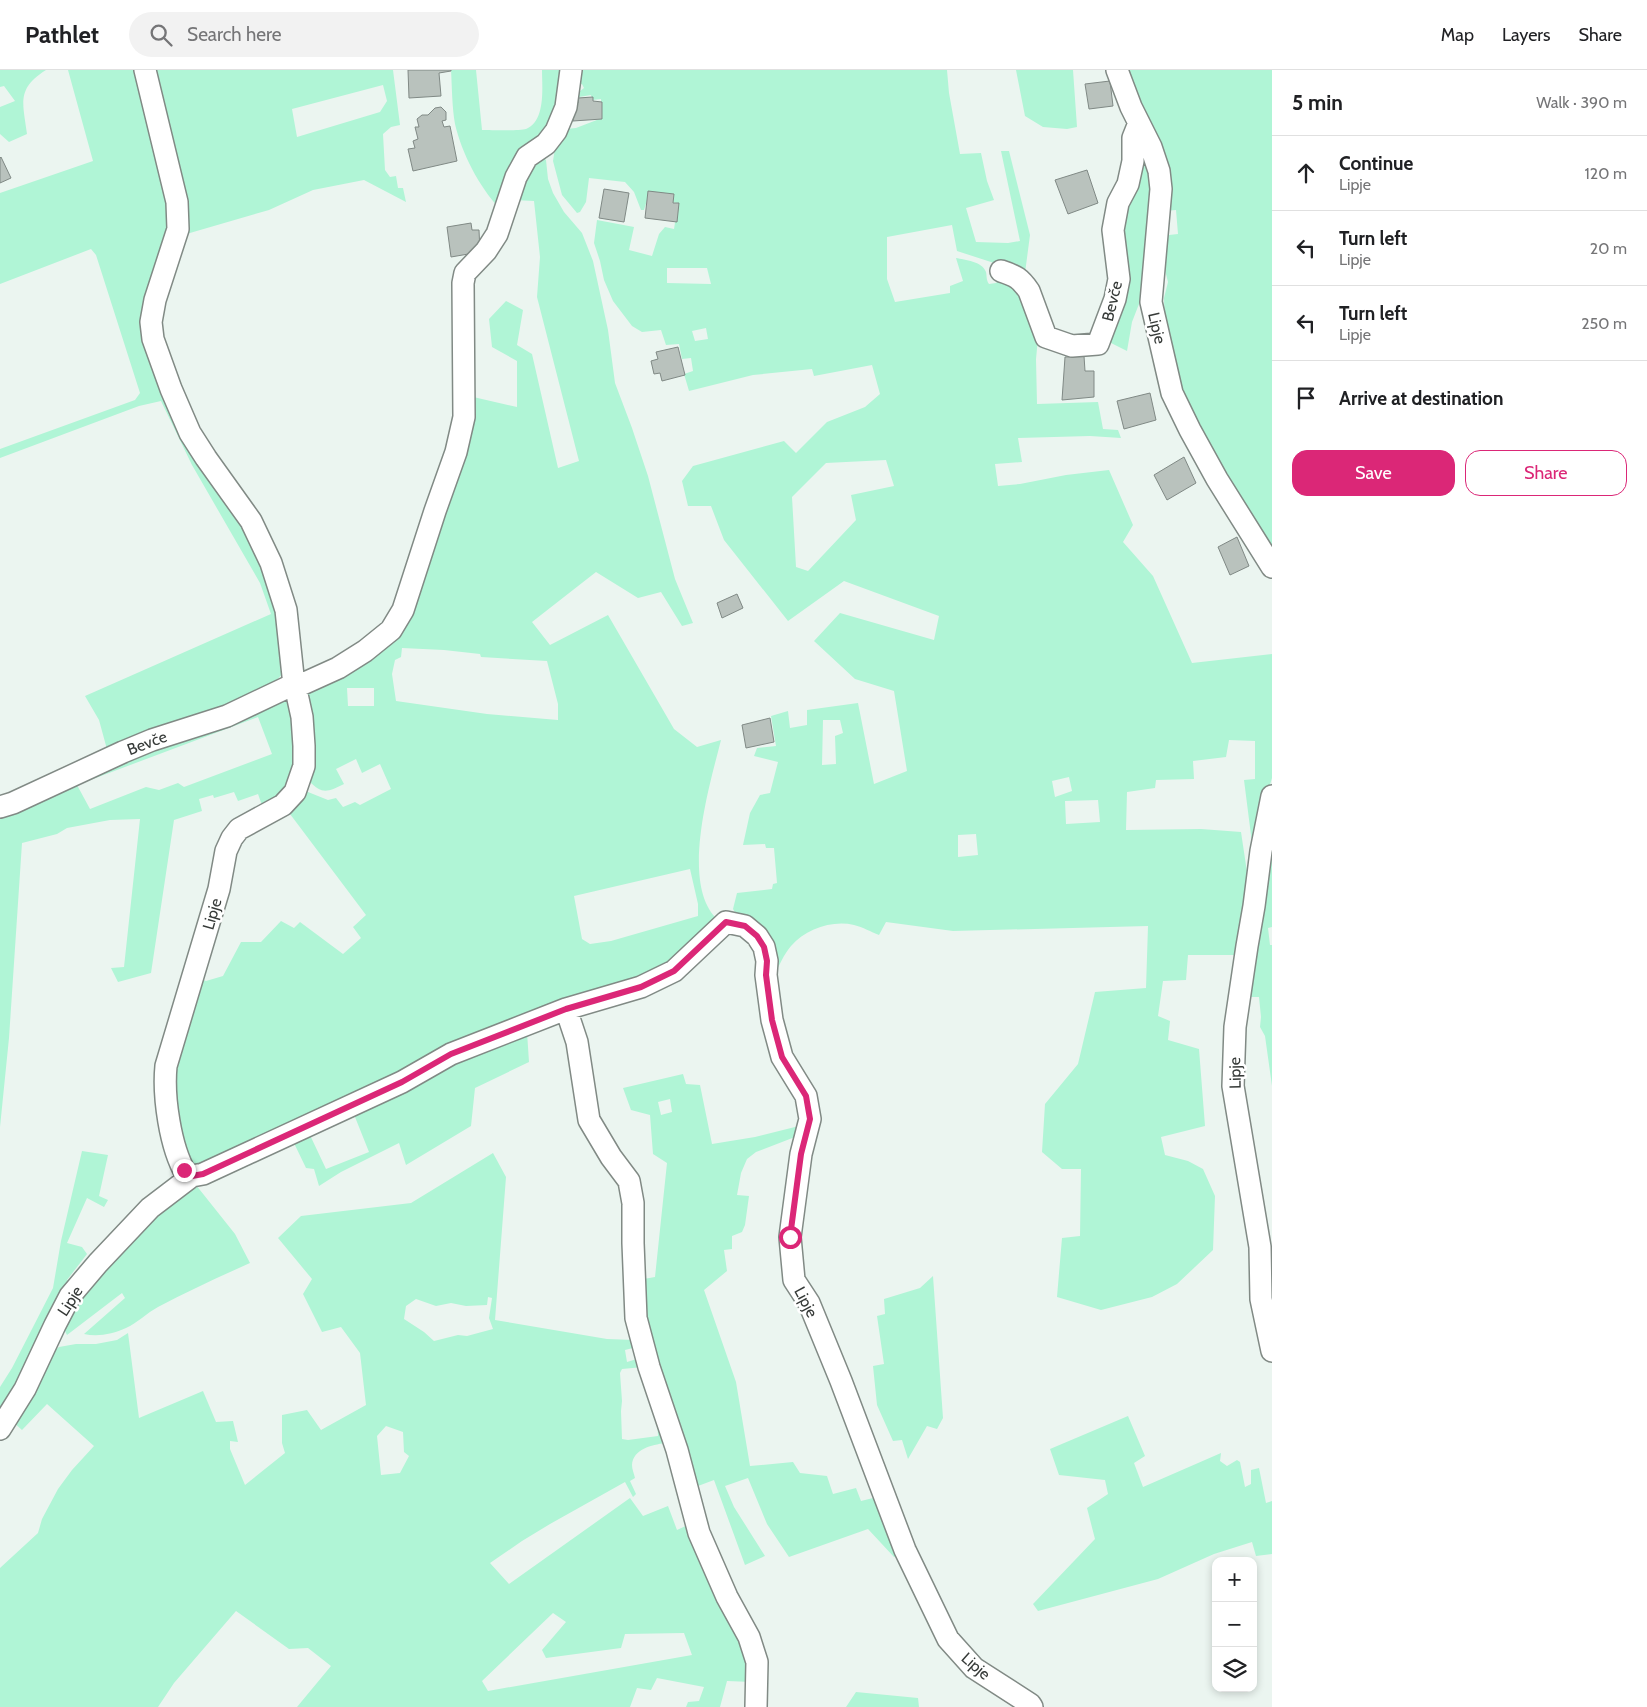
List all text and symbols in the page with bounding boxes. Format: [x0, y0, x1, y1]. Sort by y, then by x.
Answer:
search box [129, 12, 479, 57]
text: Pathlet [25, 20, 99, 49]
icon: search [147, 21, 175, 49]
text: Search here [187, 23, 281, 46]
text: Map [1441, 24, 1474, 46]
text: Layers [1502, 24, 1551, 46]
text: Share [1579, 24, 1622, 46]
text: 5 min [1292, 90, 1343, 115]
text: Walk · 390 m [1536, 93, 1627, 112]
text: Continue [1339, 152, 1413, 175]
icon: ahead [1292, 159, 1320, 187]
text: 120 m [1585, 164, 1627, 183]
text: Lipje [1339, 175, 1371, 194]
text: Turn left [1339, 227, 1407, 250]
icon: left [1292, 234, 1320, 262]
text: 20 m [1590, 239, 1627, 258]
text: Lipje [1339, 250, 1371, 269]
street label: Bevče [1098, 279, 1126, 323]
text: Turn left [1339, 302, 1407, 325]
icon: left [1292, 309, 1320, 337]
street label: Lipje [1144, 310, 1170, 346]
text: 250 m [1581, 314, 1627, 333]
text: Lipje [1339, 325, 1371, 344]
icon: arrive [1292, 384, 1320, 412]
text: Arrive at destination [1339, 387, 1503, 410]
button: Save [1292, 450, 1455, 496]
button: Share [1465, 450, 1627, 496]
street label: Bevče [124, 727, 170, 759]
street label: Lipje [198, 896, 226, 932]
street label: Lipje [1225, 1057, 1245, 1089]
route end [173, 1159, 196, 1182]
route start [779, 1226, 802, 1249]
street label: Lipje [53, 1282, 87, 1320]
street label: Lipje [790, 1283, 822, 1321]
map controls [1212, 1557, 1257, 1692]
button: + [1212, 1557, 1257, 1602]
button: − [1212, 1602, 1257, 1647]
button: layers [1212, 1647, 1257, 1692]
street label: Lipje [958, 1648, 994, 1684]

